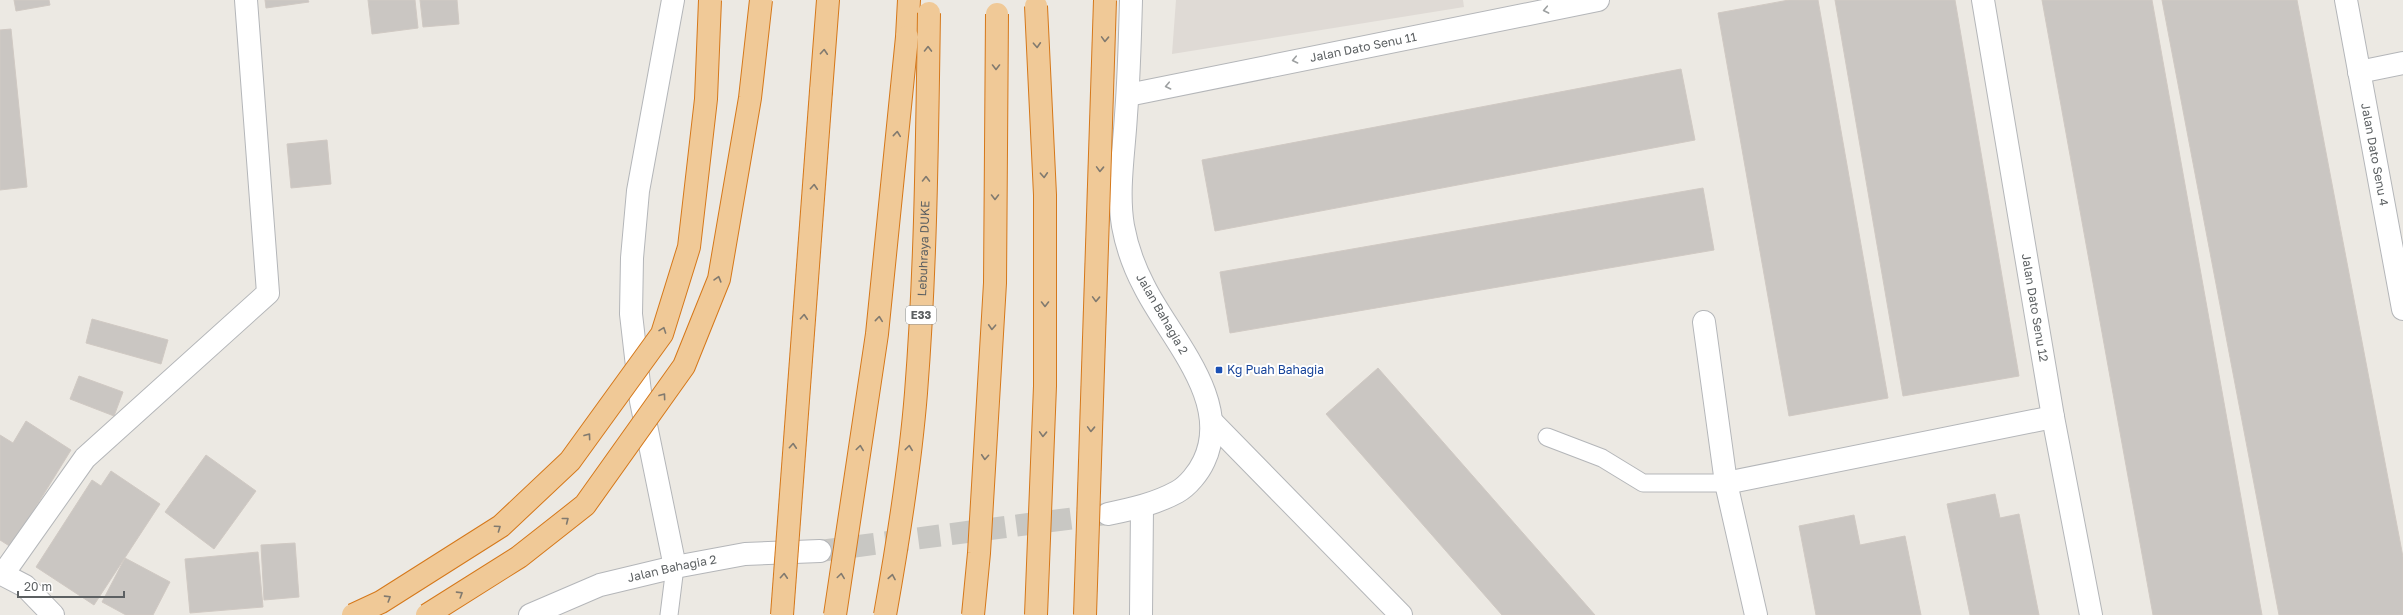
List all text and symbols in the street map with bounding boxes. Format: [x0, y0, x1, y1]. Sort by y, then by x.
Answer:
one-way arrow [1543, 5, 1549, 13]
street label: Jalan Dato Senu 11 [1308, 29, 1418, 65]
one-way arrow [1101, 36, 1109, 42]
one-way arrow [1033, 42, 1042, 48]
one-way arrow [924, 46, 932, 52]
one-way arrow [819, 49, 828, 55]
one-way arrow [1292, 56, 1298, 64]
one-way arrow [992, 64, 1000, 70]
one-way arrow [1165, 82, 1171, 90]
street label: Jalan Dato Senu 4 [2358, 102, 2392, 207]
one-way arrow [893, 131, 902, 137]
one-way arrow [1096, 166, 1104, 172]
one-way arrow [1040, 172, 1048, 178]
one-way arrow [922, 176, 930, 182]
one-way arrow [809, 184, 818, 190]
one-way arrow [991, 194, 999, 200]
street label: Lebuhraya DUKE [914, 200, 933, 297]
street label: Jalan Dato Senu 12 [2019, 252, 2052, 363]
street label: Jalan Bahagia 2 [1133, 271, 1192, 357]
one-way arrow [713, 276, 722, 283]
one-way arrow [1091, 296, 1100, 302]
one-way arrow [1041, 301, 1049, 307]
road number: E33 [906, 306, 936, 324]
one-way arrow [799, 314, 808, 320]
one-way arrow [874, 316, 883, 322]
one-way arrow [988, 324, 997, 330]
one-way arrow [659, 326, 667, 333]
place label: Kg Puah Bahagia [1227, 362, 1324, 377]
marker: Kg Puah Bahagia [1214, 365, 1224, 375]
one-way arrow [658, 393, 665, 400]
one-way arrow [1087, 426, 1095, 432]
one-way arrow [1039, 431, 1048, 437]
one-way arrow [583, 433, 590, 440]
one-way arrow [789, 443, 798, 449]
one-way arrow [855, 445, 864, 451]
one-way arrow [905, 445, 914, 451]
one-way arrow [981, 454, 990, 460]
one-way arrow [562, 517, 569, 524]
one-way arrow [493, 526, 500, 533]
street label: Jalan Bahagia 2 [626, 551, 718, 585]
scale bar [18, 573, 124, 599]
one-way arrow [780, 573, 789, 579]
one-way arrow [836, 573, 845, 579]
one-way arrow [887, 574, 895, 580]
text: 20 m [24, 579, 52, 594]
one-way arrow [456, 591, 463, 599]
one-way arrow [384, 595, 391, 602]

